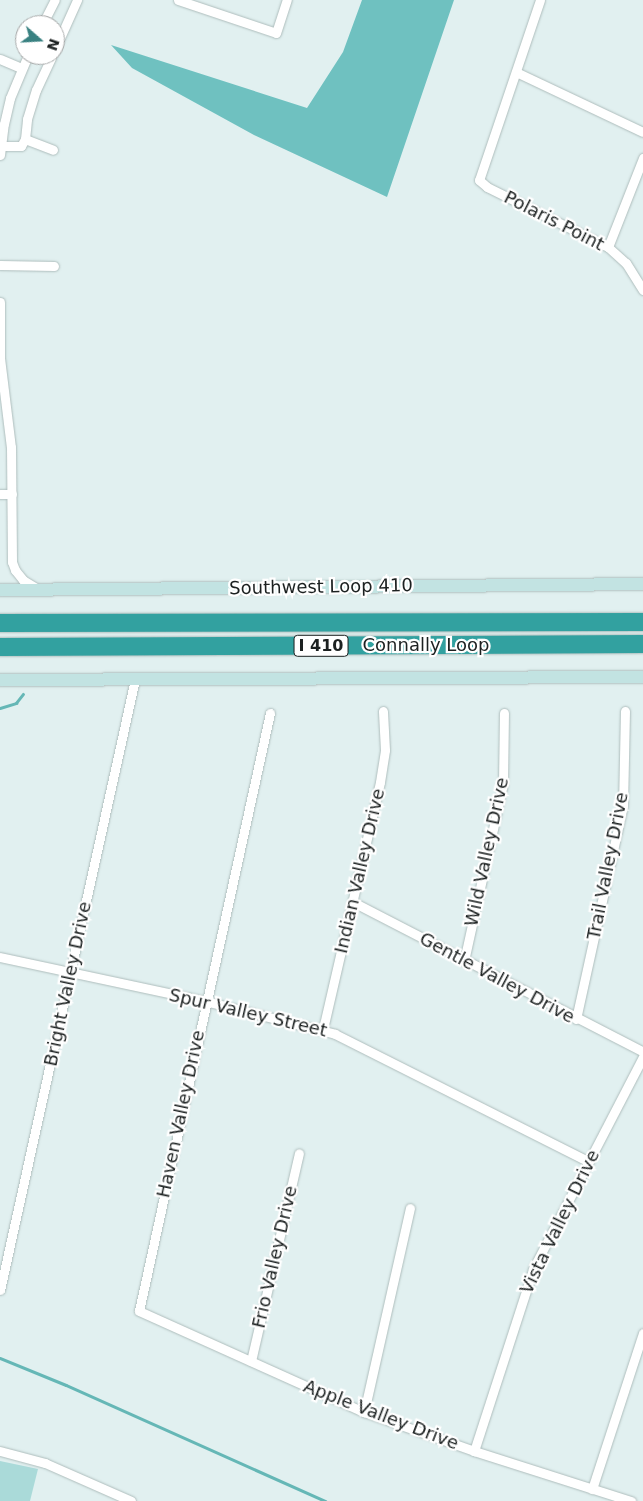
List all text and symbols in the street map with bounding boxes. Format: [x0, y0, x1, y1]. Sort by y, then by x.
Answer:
north arrow [15, 15, 65, 65]
text: N [44, 36, 63, 53]
street label: Polaris Point [500, 187, 608, 255]
street label: Southwest Loop 410 [229, 575, 413, 599]
road number: I 410 [294, 632, 348, 659]
street label: Connally Loop [363, 634, 489, 656]
street label: Wild Valley Drive [461, 775, 513, 929]
street label: Indian Valley Drive [331, 786, 389, 956]
street label: Trail Valley Drive [583, 790, 633, 942]
street label: Bright Valley Drive [40, 900, 96, 1068]
street label: Gentle Valley Drive [416, 928, 578, 1028]
street label: Spur Valley Street [167, 984, 329, 1042]
street label: Haven Valley Drive [153, 1028, 209, 1200]
street label: Vista Valley Drive [516, 1146, 604, 1298]
street label: Frio Valley Drive [248, 1184, 302, 1330]
street label: Apple Valley Drive [300, 1375, 462, 1455]

